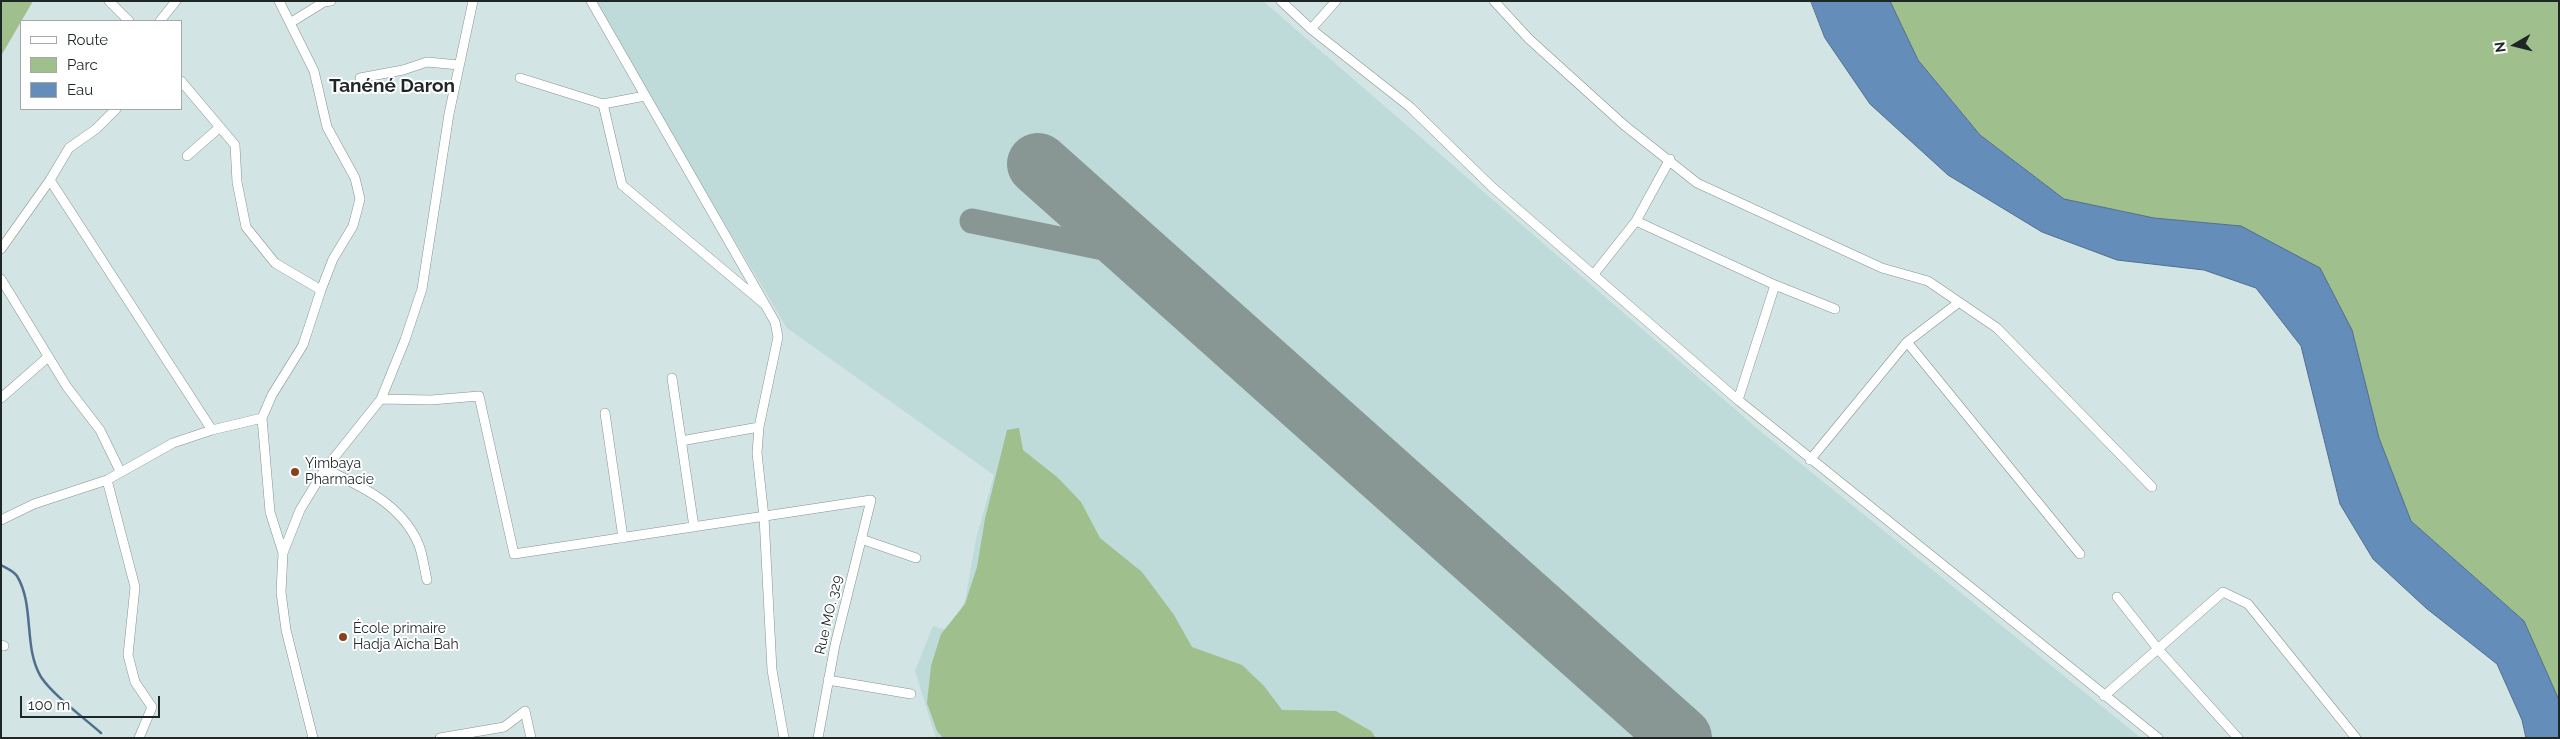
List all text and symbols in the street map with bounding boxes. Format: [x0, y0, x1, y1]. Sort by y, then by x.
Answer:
legend [20, 20, 182, 110]
north arrow [2490, 20, 2540, 70]
text: Route [67, 31, 108, 49]
text: N [2491, 41, 2509, 53]
text: Parc [67, 56, 98, 74]
district label: Tanéné Daron [329, 75, 455, 97]
text: Eau [67, 81, 93, 99]
place label: Yimbaya Pharmacie [305, 456, 374, 488]
marker: Yimbaya Pharmacie [289, 466, 301, 478]
street label: Rue MO. 329 [812, 574, 846, 656]
place label: École primaire Hadja Aïcha Bah [353, 621, 459, 654]
marker: École primaire Hadja Aïcha Bah [337, 631, 349, 643]
scale bar [22, 686, 162, 718]
text: 100 m [28, 696, 70, 714]

